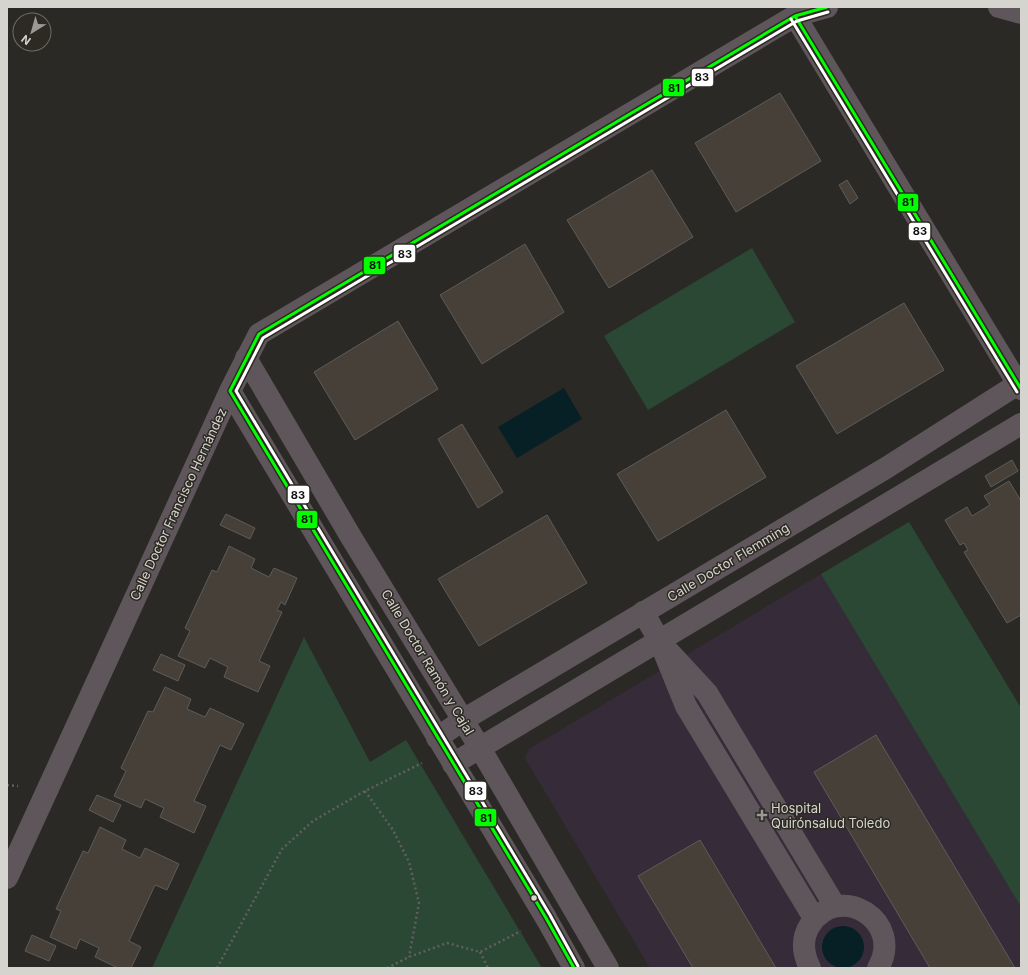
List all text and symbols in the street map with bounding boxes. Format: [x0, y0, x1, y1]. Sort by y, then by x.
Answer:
north arrow [12, 12, 52, 52]
text: N [18, 32, 34, 48]
line badge: 83 [691, 68, 714, 87]
text: 83 [695, 70, 709, 84]
line badge: 81 [662, 78, 685, 97]
text: 81 [668, 81, 680, 95]
line badge: 81 [897, 193, 919, 212]
text: 81 [902, 195, 914, 209]
line badge: 83 [908, 222, 931, 241]
text: 83 [913, 224, 927, 238]
line badge: 83 [393, 244, 416, 263]
text: 83 [398, 247, 412, 261]
line badge: 81 [363, 256, 386, 275]
text: 81 [369, 258, 381, 272]
street label: Calle Doctor Francisco Hernández [126, 405, 230, 603]
line badge: 83 [287, 485, 310, 504]
text: 83 [291, 488, 305, 502]
line badge: 81 [296, 510, 318, 529]
text: 81 [301, 512, 313, 526]
street label: Calle Doctor Flemming [664, 519, 792, 605]
street label: Calle Doctor Ramón y Cajal [378, 586, 478, 738]
line badge: 83 [464, 781, 487, 801]
text: 83 [469, 784, 483, 798]
place label: Hospital Quirónsalud Toledo [771, 800, 890, 831]
line badge: 81 [474, 808, 497, 827]
marker: Hospital Quirónsalud Toledo [756, 809, 768, 821]
text: 81 [480, 811, 492, 825]
unlabelled marker [529, 893, 539, 903]

